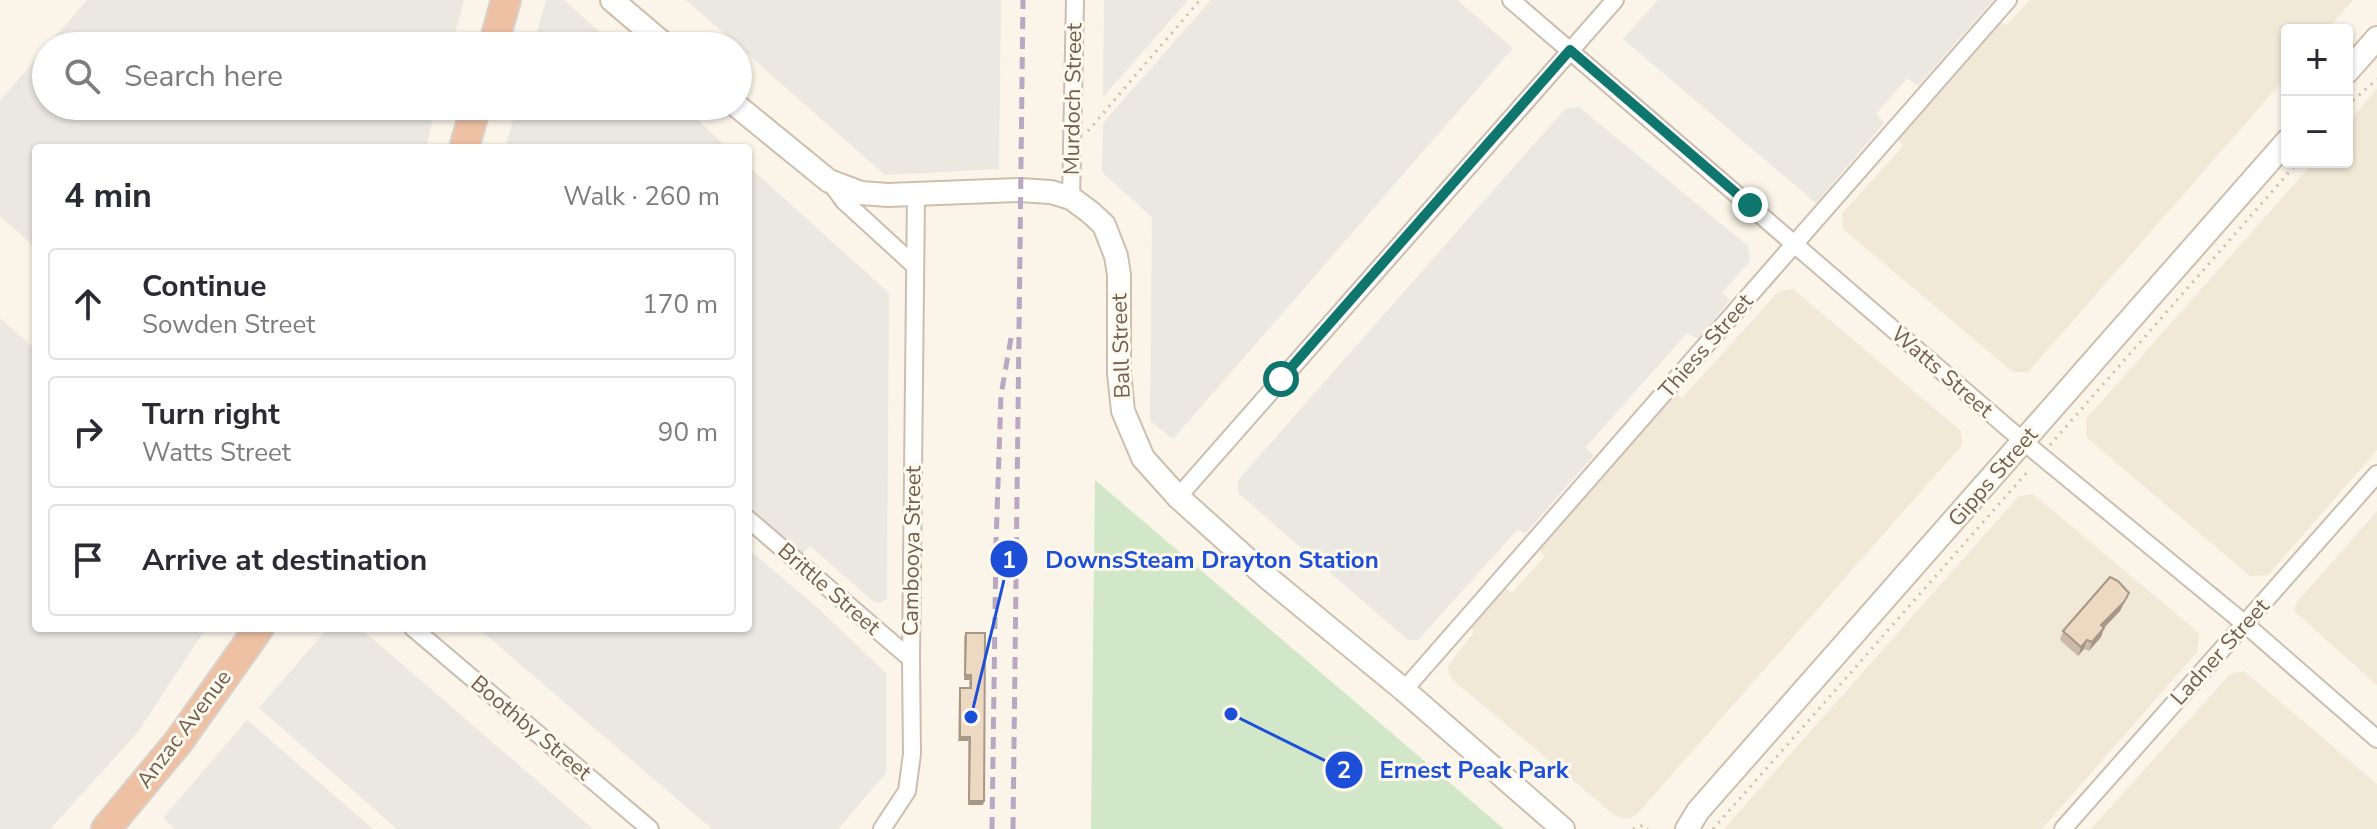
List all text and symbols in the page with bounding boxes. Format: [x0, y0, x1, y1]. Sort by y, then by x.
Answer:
street label: Murdoch Street [1057, 22, 1089, 175]
map controls [2281, 24, 2353, 168]
button: + [2281, 24, 2353, 96]
search box [32, 32, 752, 120]
icon: search [60, 54, 104, 98]
text: Search here [124, 56, 283, 97]
button: − [2281, 96, 2353, 168]
text: 4 min [64, 173, 152, 219]
text: Walk · 260 m [563, 179, 720, 214]
route end [1732, 187, 1768, 223]
text: Continue [142, 266, 267, 307]
icon: ahead [66, 282, 110, 326]
text: 170 m [642, 287, 718, 322]
street label: Thiess Street [1652, 287, 1760, 405]
street label: Ball Street [1104, 293, 1138, 399]
text: Sowden Street [142, 307, 315, 342]
street label: Watts Street [1885, 319, 2000, 425]
route start [1263, 361, 1299, 397]
text: Turn right [142, 394, 280, 435]
icon: right [66, 410, 110, 454]
text: 90 m [658, 415, 718, 450]
street label: Gipps Street [1941, 421, 2045, 533]
text: Watts Street [142, 435, 291, 470]
street label: Cambooya Street [896, 465, 928, 636]
callout: DownsSteam Drayton Station [989, 535, 1395, 583]
street label: Brittle Street [771, 536, 887, 642]
icon: arrive [66, 538, 110, 582]
text: Arrive at destination [142, 540, 427, 581]
text: 1 [1002, 544, 1016, 576]
text: DownsSteam Drayton Station [1045, 544, 1379, 576]
street label: Ladner Street [2164, 592, 2276, 712]
street label: Anzac Avenue [130, 664, 238, 794]
street label: Boothby Street [464, 669, 598, 788]
callout: Ernest Peak Park [1324, 746, 1585, 794]
text: 2 [1337, 754, 1351, 786]
text: Ernest Peak Park [1379, 754, 1570, 786]

